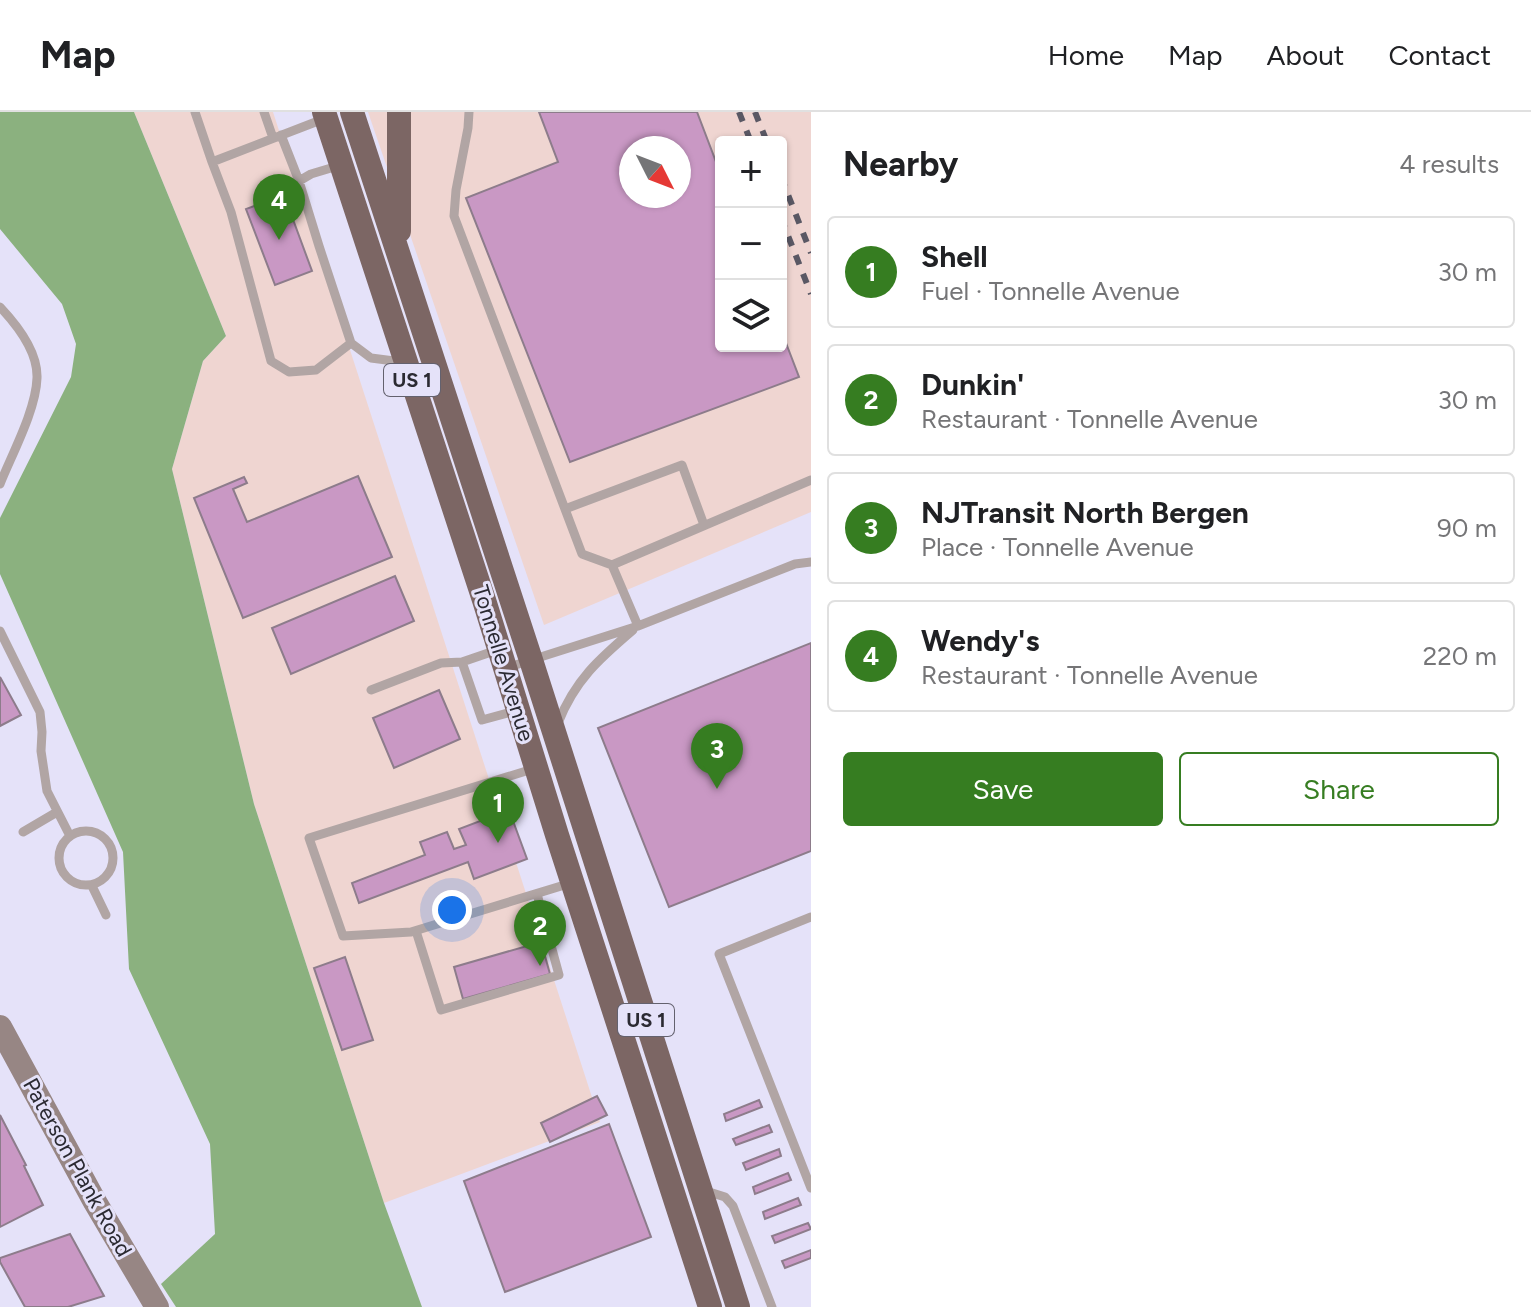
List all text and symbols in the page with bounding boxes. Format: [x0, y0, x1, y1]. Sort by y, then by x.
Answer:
text: Map [40, 32, 116, 78]
text: Home [1048, 38, 1124, 72]
text: Map [1168, 38, 1223, 72]
text: About [1267, 38, 1344, 72]
text: Contact [1388, 38, 1491, 72]
north arrow [619, 136, 691, 208]
map controls [715, 136, 787, 352]
button: + [715, 136, 787, 208]
text: Nearby [843, 144, 958, 185]
text: 4 results [1399, 148, 1499, 180]
pin: 4 [253, 174, 305, 240]
button: − [715, 208, 787, 280]
text: Shell [921, 238, 988, 275]
text: 1 [866, 256, 876, 288]
text: 30 m [1438, 256, 1497, 288]
text: Fuel · Tonnelle Avenue [921, 275, 1180, 307]
button: layers [715, 280, 787, 352]
road number: US 1 [384, 364, 440, 396]
text: Dunkin' [921, 366, 1024, 403]
text: 2 [863, 384, 879, 416]
text: 30 m [1438, 384, 1497, 416]
text: Restaurant · Tonnelle Avenue [921, 403, 1258, 435]
text: NJTransit North Bergen [921, 494, 1249, 531]
text: 3 [864, 512, 878, 544]
text: 90 m [1437, 512, 1497, 544]
text: Place · Tonnelle Avenue [921, 531, 1194, 563]
street label: Tonnelle Avenue [467, 582, 540, 744]
text: Wendy's [921, 622, 1039, 659]
text: 4 [863, 640, 879, 672]
text: 220 m [1423, 640, 1497, 672]
text: Restaurant · Tonnelle Avenue [921, 659, 1258, 691]
pin: 3 [691, 723, 743, 789]
button: Save [843, 752, 1163, 826]
button: Share [1179, 752, 1499, 826]
pin: 1 [472, 777, 524, 843]
your location [432, 890, 472, 930]
pin: 2 [514, 900, 566, 966]
road number: US 1 [618, 1004, 674, 1036]
street label: Paterson Plank Road [17, 1073, 138, 1261]

